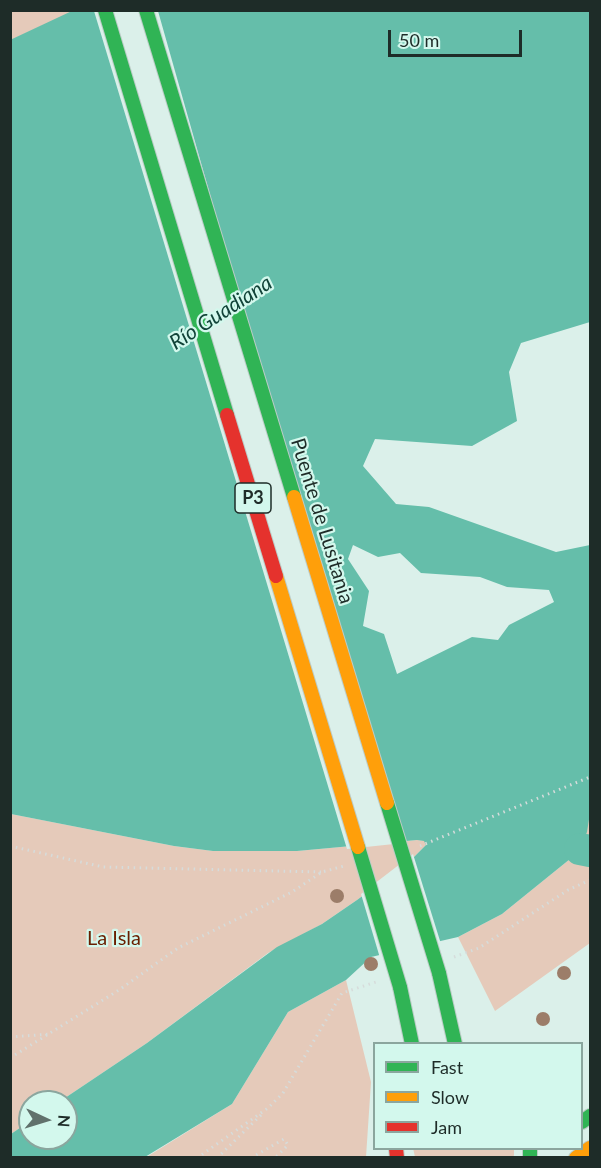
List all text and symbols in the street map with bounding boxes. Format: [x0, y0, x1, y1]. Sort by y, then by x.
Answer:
scale bar [391, 18, 524, 56]
text: 50 m [399, 29, 439, 51]
water label: Río Guadiana [165, 271, 277, 355]
street label: Puente de Lusitania [285, 435, 359, 607]
road number: P3 [235, 483, 271, 513]
park label: La Isla [87, 927, 141, 951]
legend [373, 1042, 583, 1150]
text: Fast [431, 1056, 463, 1078]
text: Slow [431, 1086, 469, 1108]
north arrow [18, 1090, 78, 1150]
text: N [55, 1114, 74, 1128]
text: Jam [431, 1116, 462, 1138]

